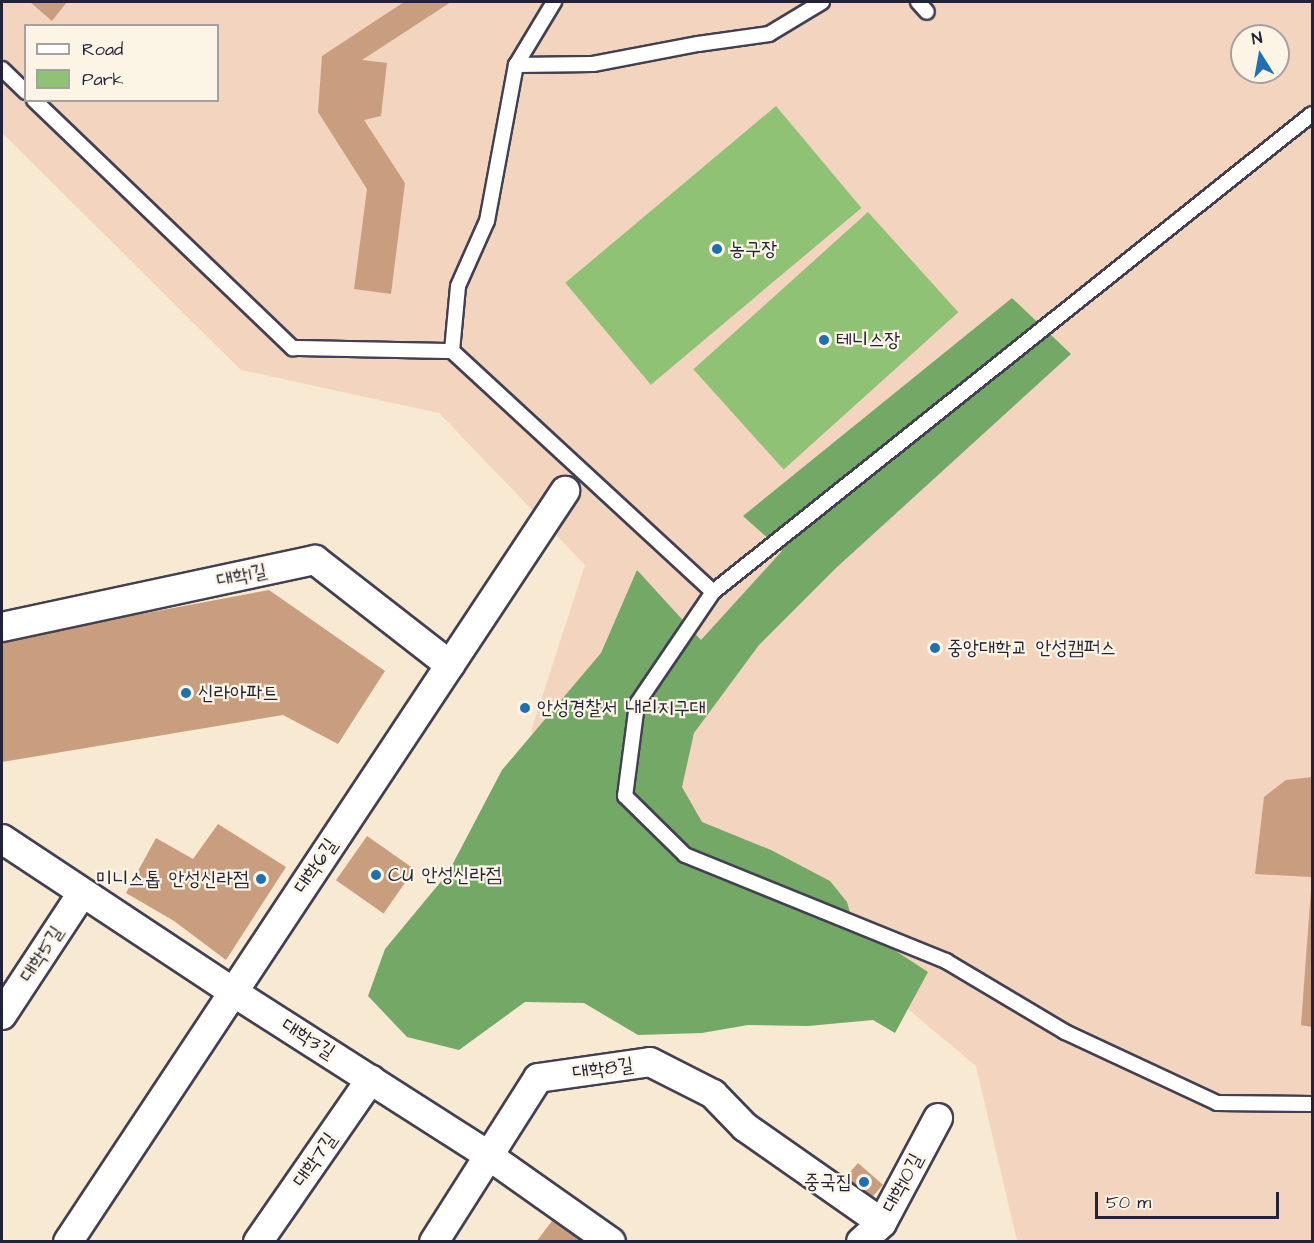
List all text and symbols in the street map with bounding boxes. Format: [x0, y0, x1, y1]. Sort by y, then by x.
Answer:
legend [24, 24, 219, 102]
north arrow [1230, 24, 1290, 84]
text: N [1250, 27, 1264, 50]
text: Road [82, 37, 123, 62]
text: Park [82, 67, 124, 92]
place label: 농구장 [729, 237, 777, 261]
marker: 농구장 [710, 242, 724, 256]
place label: 테니스장 [836, 328, 900, 352]
marker: 테니스장 [817, 333, 831, 347]
street label: 대학1길 [215, 559, 269, 593]
place label: 중앙대학교 안성캠퍼스 [947, 636, 1116, 660]
marker: 중앙대학교 안성캠퍼스 [928, 641, 942, 655]
place label: 신라아파트 [198, 681, 278, 705]
marker: 신라아파트 [179, 686, 193, 700]
place label: 안성경찰서 내리지구대 [537, 696, 706, 720]
marker: 안성경찰서 내리지구대 [518, 701, 532, 715]
street label: 대학6길 [289, 834, 343, 898]
place label: CU 안성신라점 [388, 863, 502, 887]
place label: 미니스톱 안성신라점 [96, 867, 249, 891]
marker: CU 안성신라점 [369, 868, 383, 882]
marker: 미니스톱 안성신라점 [254, 872, 268, 886]
street label: 대학5길 [15, 921, 69, 987]
street label: 대학3길 [277, 1013, 339, 1065]
street label: 대학8길 [571, 1053, 635, 1085]
street label: 대학7길 [288, 1128, 342, 1192]
street label: 대학10길 [878, 1149, 928, 1217]
place label: 중국집 [804, 1170, 852, 1194]
marker: 중국집 [857, 1175, 871, 1189]
scale bar [1098, 1180, 1282, 1218]
text: 50 m [1106, 1190, 1151, 1215]

